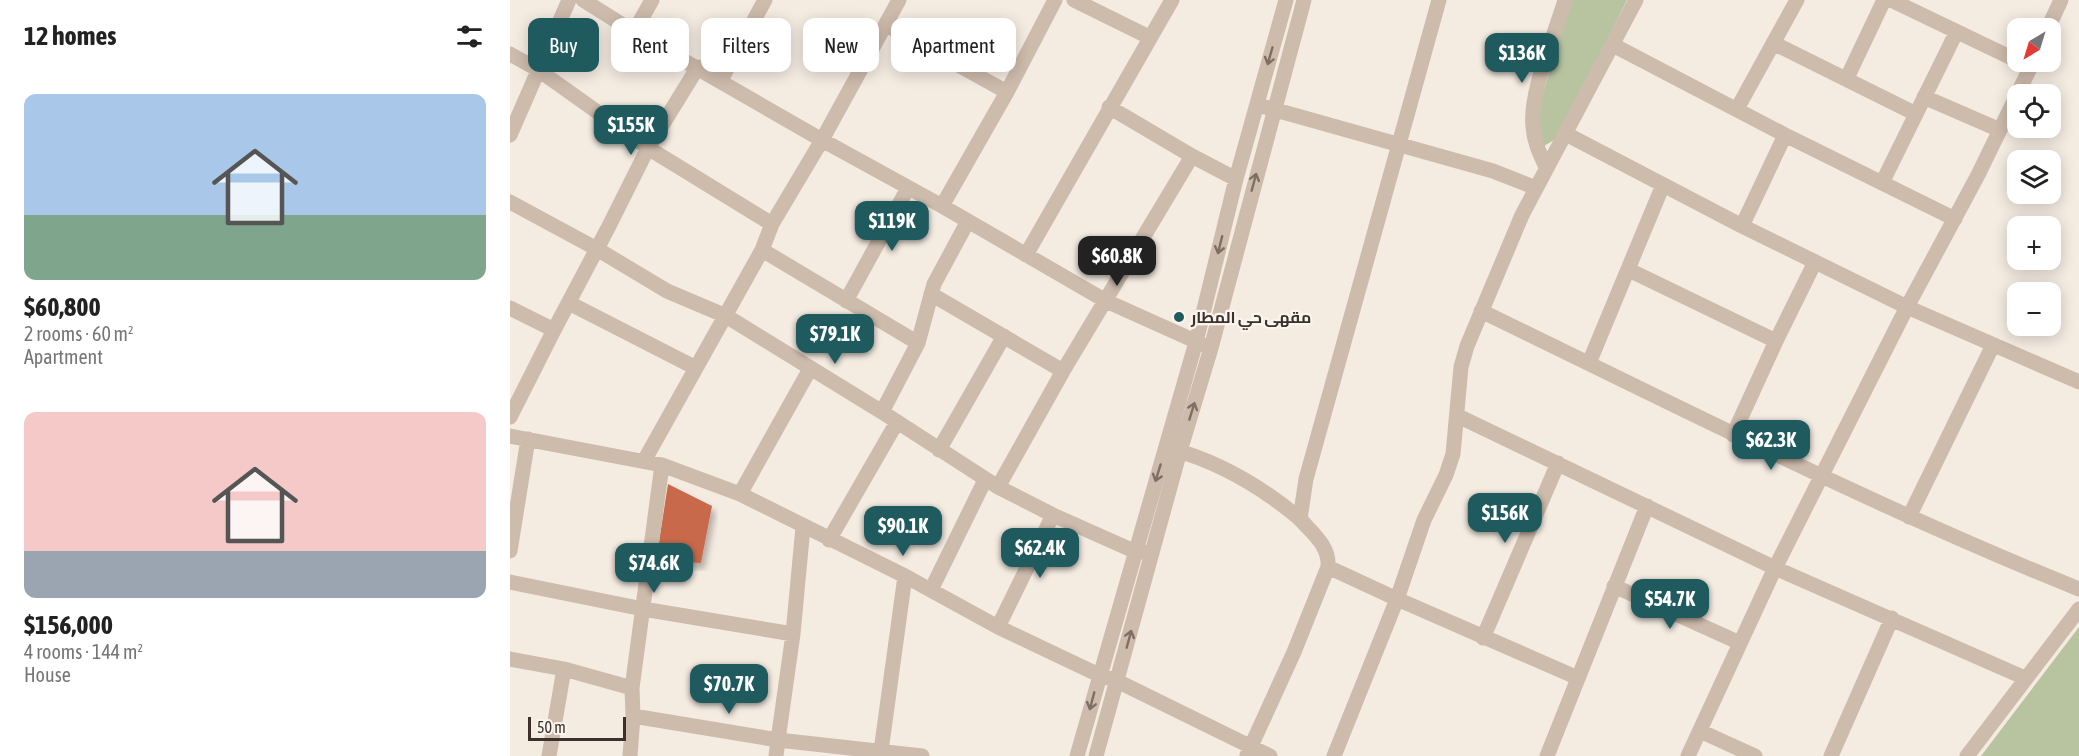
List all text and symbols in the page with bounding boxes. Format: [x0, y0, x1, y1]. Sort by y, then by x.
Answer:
chip: Buy [528, 18, 599, 72]
chip: Rent [611, 18, 689, 72]
chip: Filters [701, 18, 791, 72]
chip: New [803, 18, 879, 72]
chip: Apartment [891, 18, 1016, 72]
north arrow [2007, 18, 2061, 72]
map controls [2007, 18, 2061, 336]
icon: filters [453, 20, 486, 53]
text: 12 homes [24, 21, 117, 51]
pin: $136K [1480, 33, 1564, 84]
text: $136K [1499, 41, 1545, 64]
one-way arrow [1264, 46, 1275, 65]
button: locate [2007, 84, 2061, 138]
pin: $155K [589, 105, 673, 156]
text: $155K [608, 113, 654, 136]
icon: home [201, 133, 309, 241]
button: layers [2007, 150, 2061, 204]
one-way arrow [1249, 173, 1261, 192]
pin: $119K [850, 201, 934, 252]
text: $119K [869, 209, 915, 232]
button: + [2007, 216, 2061, 270]
one-way arrow [1213, 235, 1225, 254]
pin: $60.8K [1068, 236, 1166, 287]
text: $60.8K [1092, 244, 1142, 267]
button: − [2007, 282, 2061, 336]
text: $60,800 [24, 292, 101, 322]
place label: مقهى حي المطار [1190, 308, 1311, 330]
marker: مقهى حي المطار [1172, 310, 1186, 324]
pin: $79.1K [786, 314, 884, 365]
text: 2 rooms · 60 m² [24, 322, 134, 345]
text: $79.1K [810, 322, 860, 345]
text: Apartment [24, 345, 103, 368]
one-way arrow [1187, 402, 1198, 421]
pin: $62.3K [1722, 420, 1820, 471]
text: $62.3K [1746, 428, 1796, 451]
icon: home [201, 451, 309, 559]
one-way arrow [1152, 463, 1163, 482]
pin: $156K [1463, 493, 1547, 544]
text: $156K [1482, 501, 1528, 524]
pin: $90.1K [854, 506, 952, 557]
text: $90.1K [878, 514, 928, 537]
pin: $62.4K [991, 528, 1089, 579]
text: $62.4K [1015, 536, 1065, 559]
pin: $74.6K [605, 543, 703, 594]
text: $74.6K [629, 551, 679, 574]
pin: $54.7K [1621, 579, 1719, 630]
text: $54.7K [1645, 587, 1695, 610]
text: $156,000 [24, 610, 113, 640]
one-way arrow [1123, 630, 1135, 649]
text: 4 rooms · 144 m² [24, 640, 143, 663]
text: House [24, 663, 71, 686]
pin: $70.7K [680, 664, 778, 715]
text: $70.7K [704, 672, 754, 695]
one-way arrow [1086, 691, 1097, 710]
scale bar [528, 714, 626, 742]
text: 50 m [537, 718, 566, 736]

